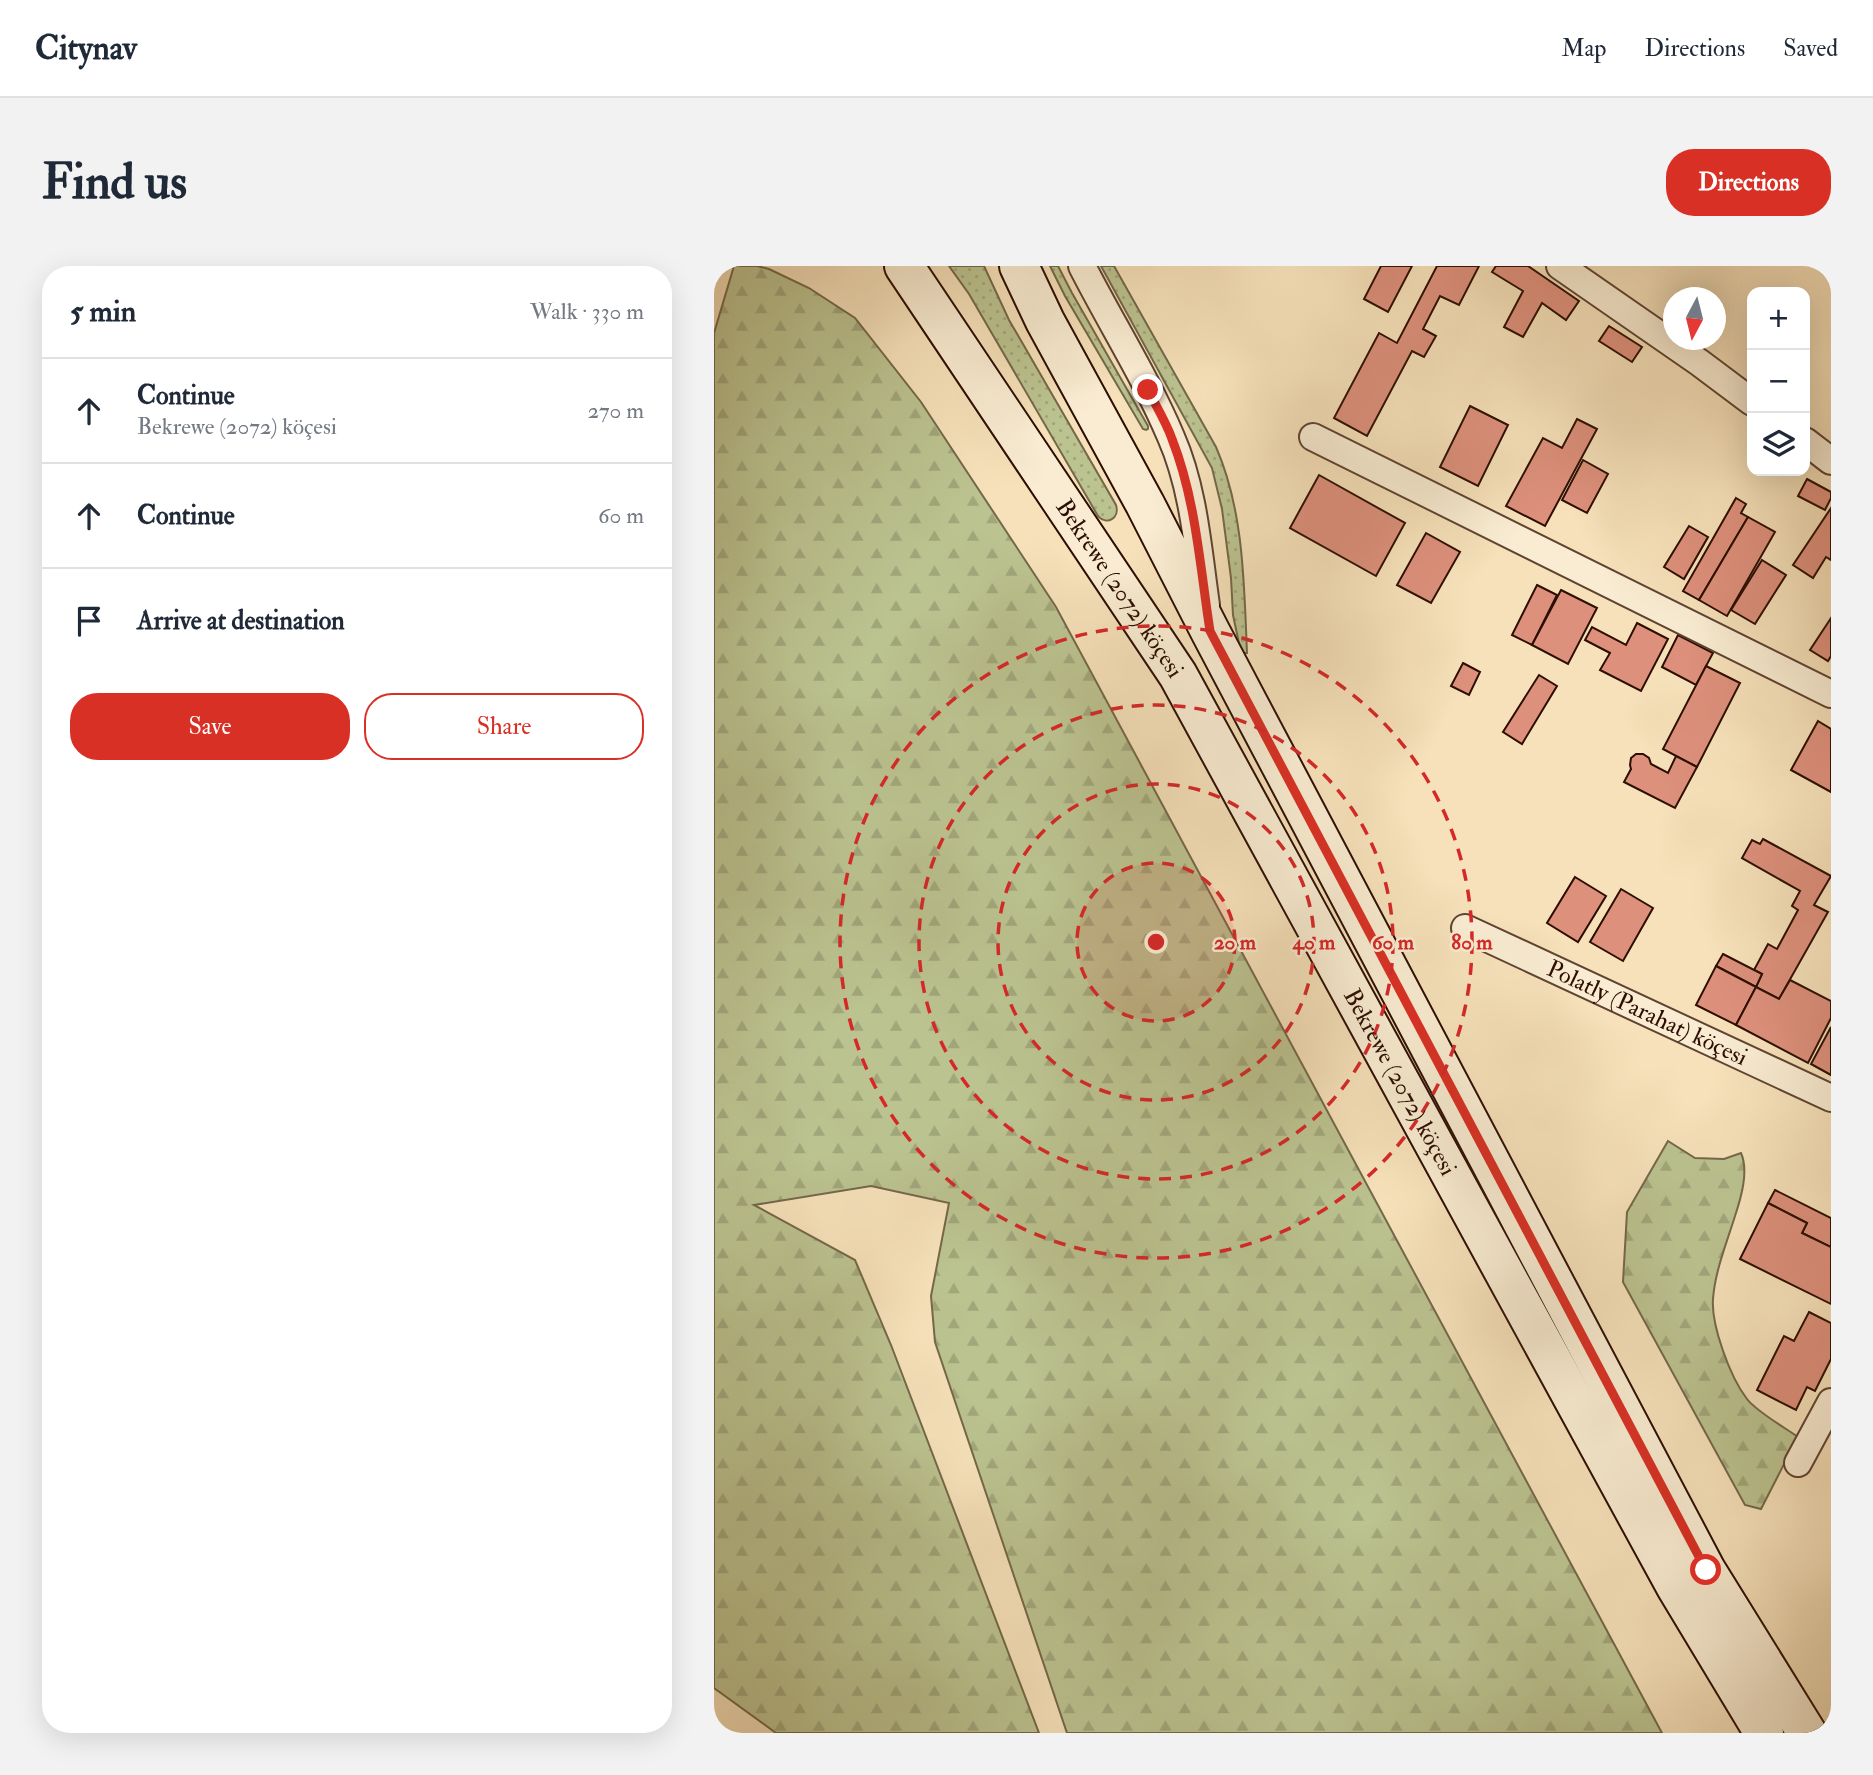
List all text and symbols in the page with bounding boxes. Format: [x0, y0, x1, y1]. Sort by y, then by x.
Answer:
text: Citynav [35, 28, 137, 69]
text: Map [1561, 33, 1606, 64]
text: Directions [1644, 33, 1745, 64]
text: Saved [1783, 33, 1838, 64]
button: Directions [1666, 149, 1831, 216]
text: Find us [42, 152, 187, 213]
north arrow [1663, 287, 1726, 350]
map controls [1747, 287, 1810, 476]
button: + [1747, 287, 1810, 350]
text: 5 min [70, 293, 136, 330]
text: Walk · 330 m [530, 297, 644, 326]
button: − [1747, 350, 1810, 413]
route end [1132, 374, 1163, 405]
text: Continue [137, 380, 235, 412]
icon: ahead [70, 392, 108, 430]
text: 270 m [587, 396, 644, 425]
text: Bekrewe (2072) köçesi [137, 412, 337, 441]
button: layers [1747, 413, 1810, 476]
street label: Bekrewe (2072) köçesi [1049, 493, 1191, 684]
icon: ahead [70, 497, 108, 535]
text: Continue [137, 500, 235, 532]
text: 60 m [598, 501, 644, 530]
icon: arrive [70, 602, 108, 640]
text: Arrive at destination [137, 605, 345, 637]
button: Save [70, 693, 350, 760]
button: Share [364, 693, 644, 760]
text: 20 m [1214, 929, 1257, 956]
text: 40 m [1292, 929, 1336, 956]
text: 60 m [1372, 929, 1415, 956]
text: 80 m [1451, 929, 1493, 956]
centre of rings [1144, 930, 1168, 954]
street label: Polatly (Parahat) köçesi [1542, 953, 1753, 1073]
street label: Bekrewe (2072) köçesi [1337, 983, 1464, 1181]
route start [1690, 1554, 1721, 1585]

